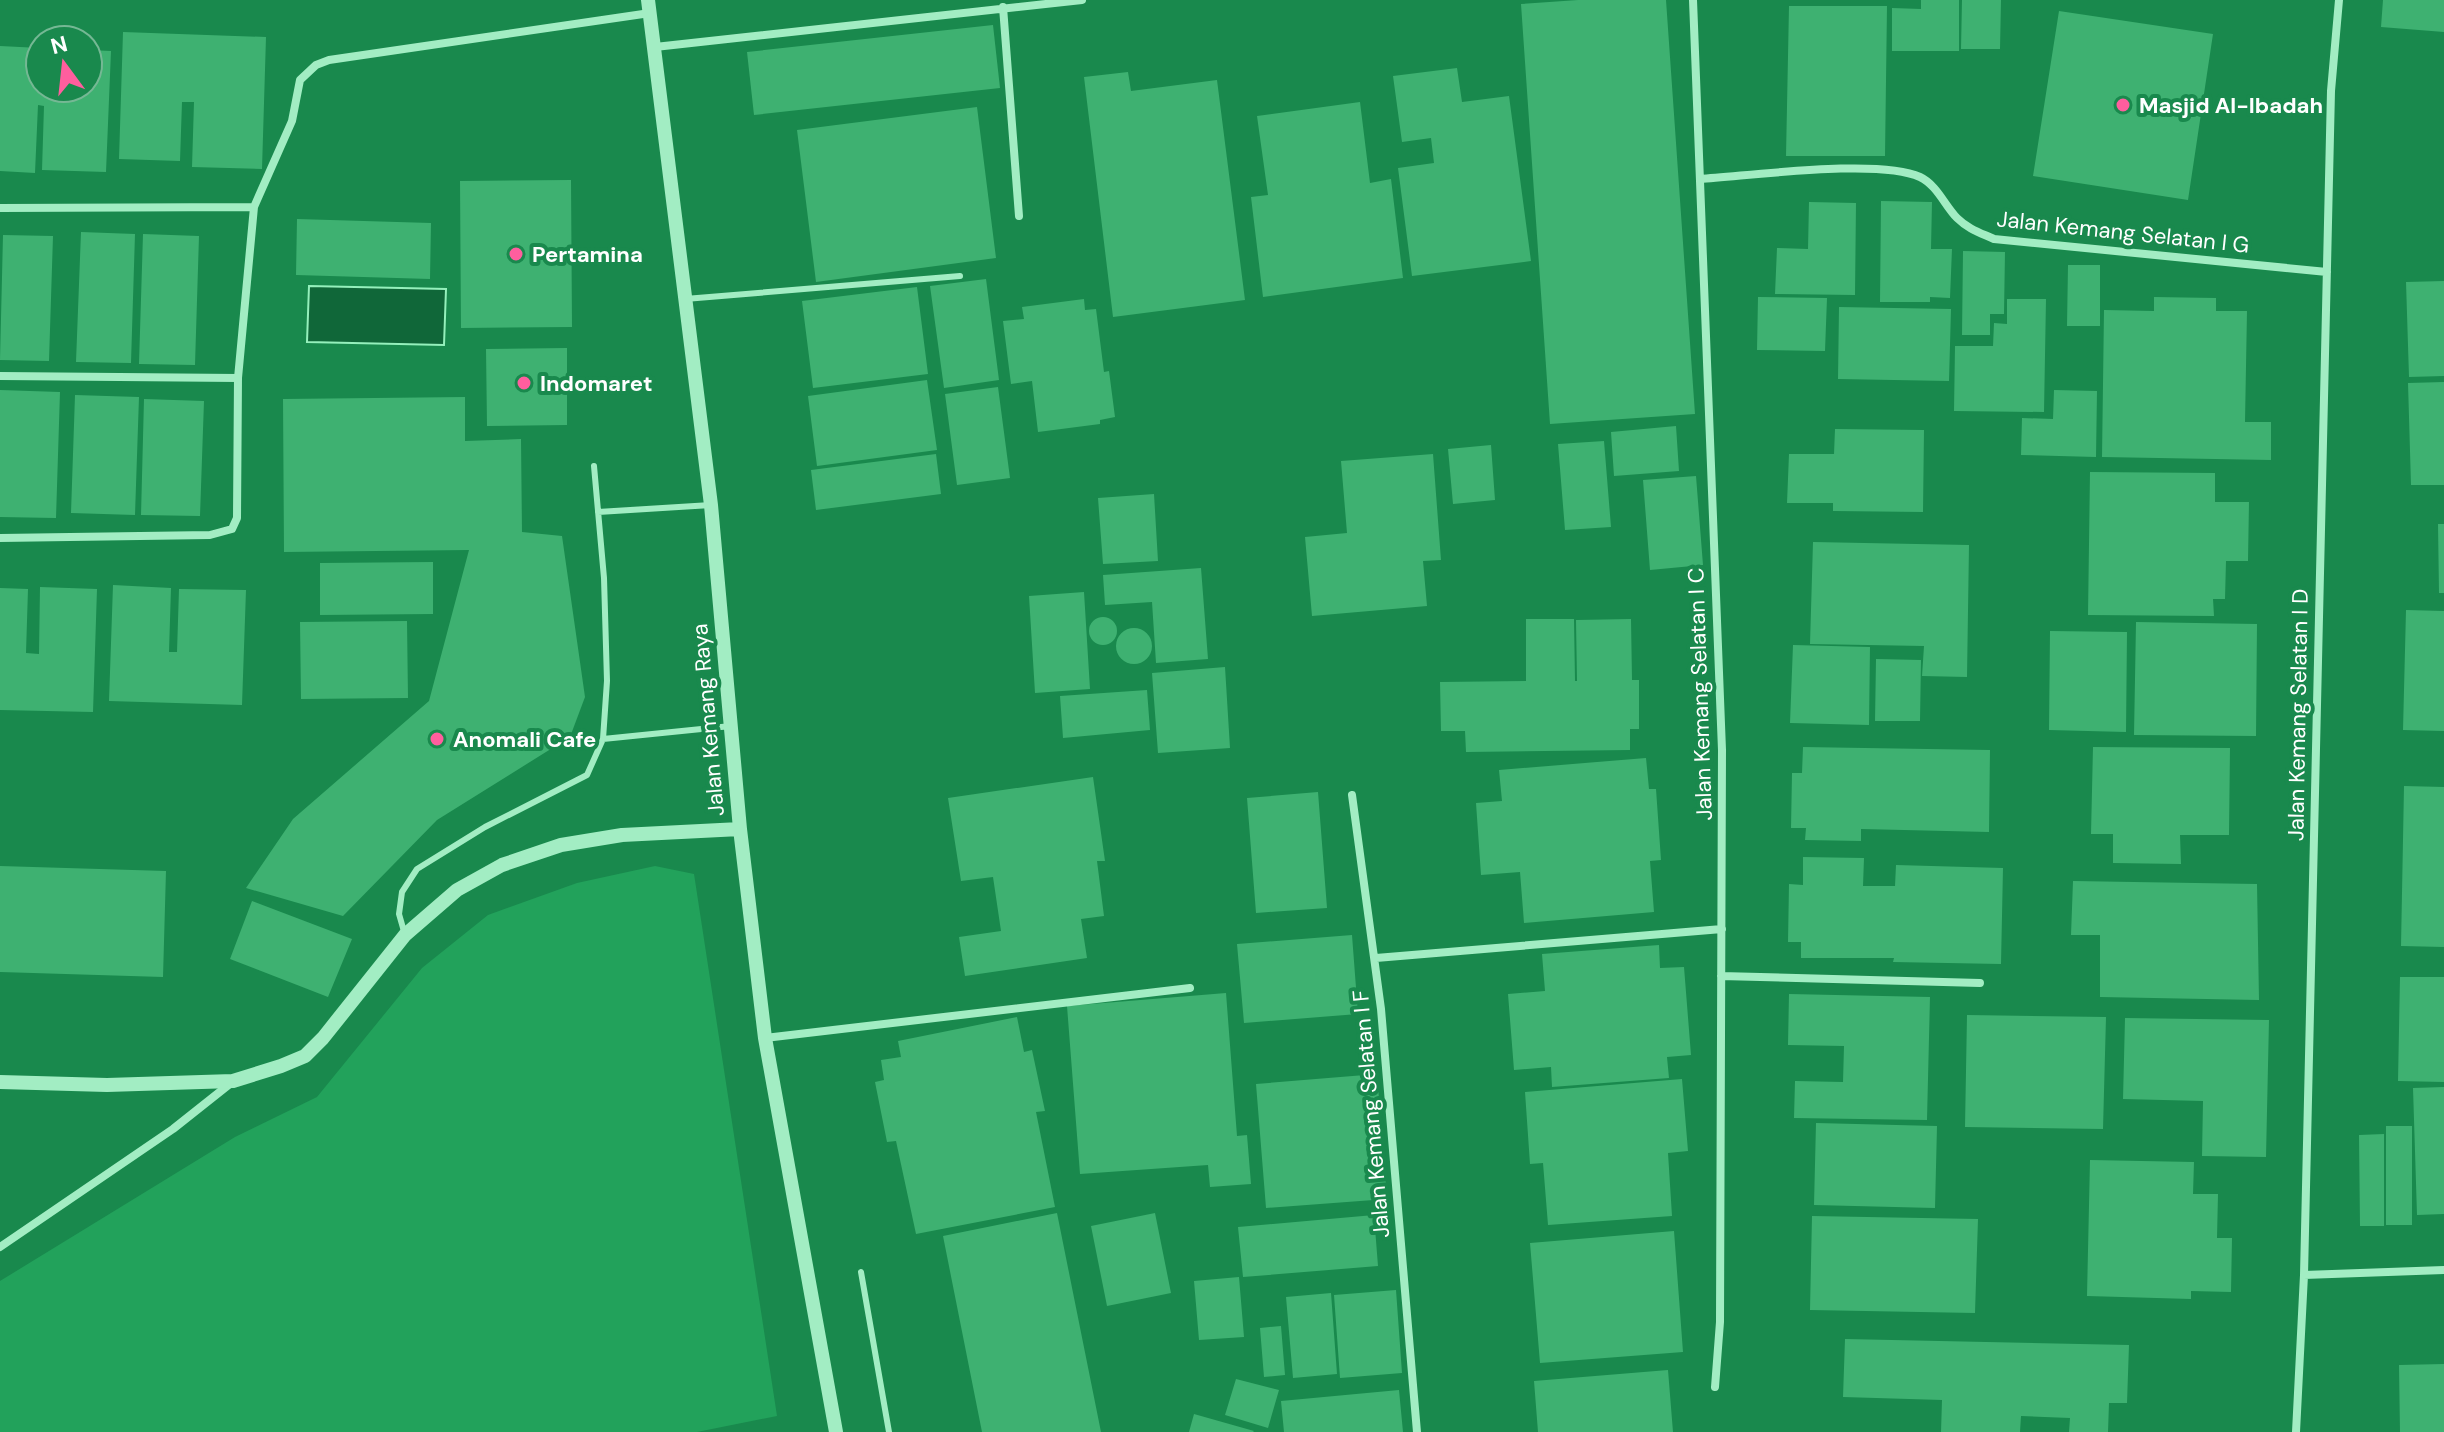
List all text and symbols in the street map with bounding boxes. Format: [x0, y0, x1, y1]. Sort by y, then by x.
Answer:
north arrow [24, 24, 104, 104]
text: N [47, 29, 70, 61]
place label: Masjid Al-Ibadah [2139, 91, 2323, 120]
marker: Masjid Al-Ibadah [2114, 96, 2132, 114]
street label: Jalan Kemang Selatan I G [1995, 204, 2251, 260]
place label: Pertamina [532, 240, 643, 269]
marker: Pertamina [507, 245, 525, 263]
place label: Indomaret [540, 369, 652, 398]
marker: Indomaret [515, 374, 533, 392]
street label: Jalan Kemang Selatan I C [1681, 567, 1719, 821]
street label: Jalan Kemang Selatan I D [2281, 589, 2315, 841]
street label: Jalan Kemang Raya [685, 622, 731, 818]
place label: Anomali Cafe [453, 725, 596, 754]
marker: Anomali Cafe [428, 730, 446, 748]
street label: Jalan Kemang Selatan I F [1346, 989, 1396, 1239]

